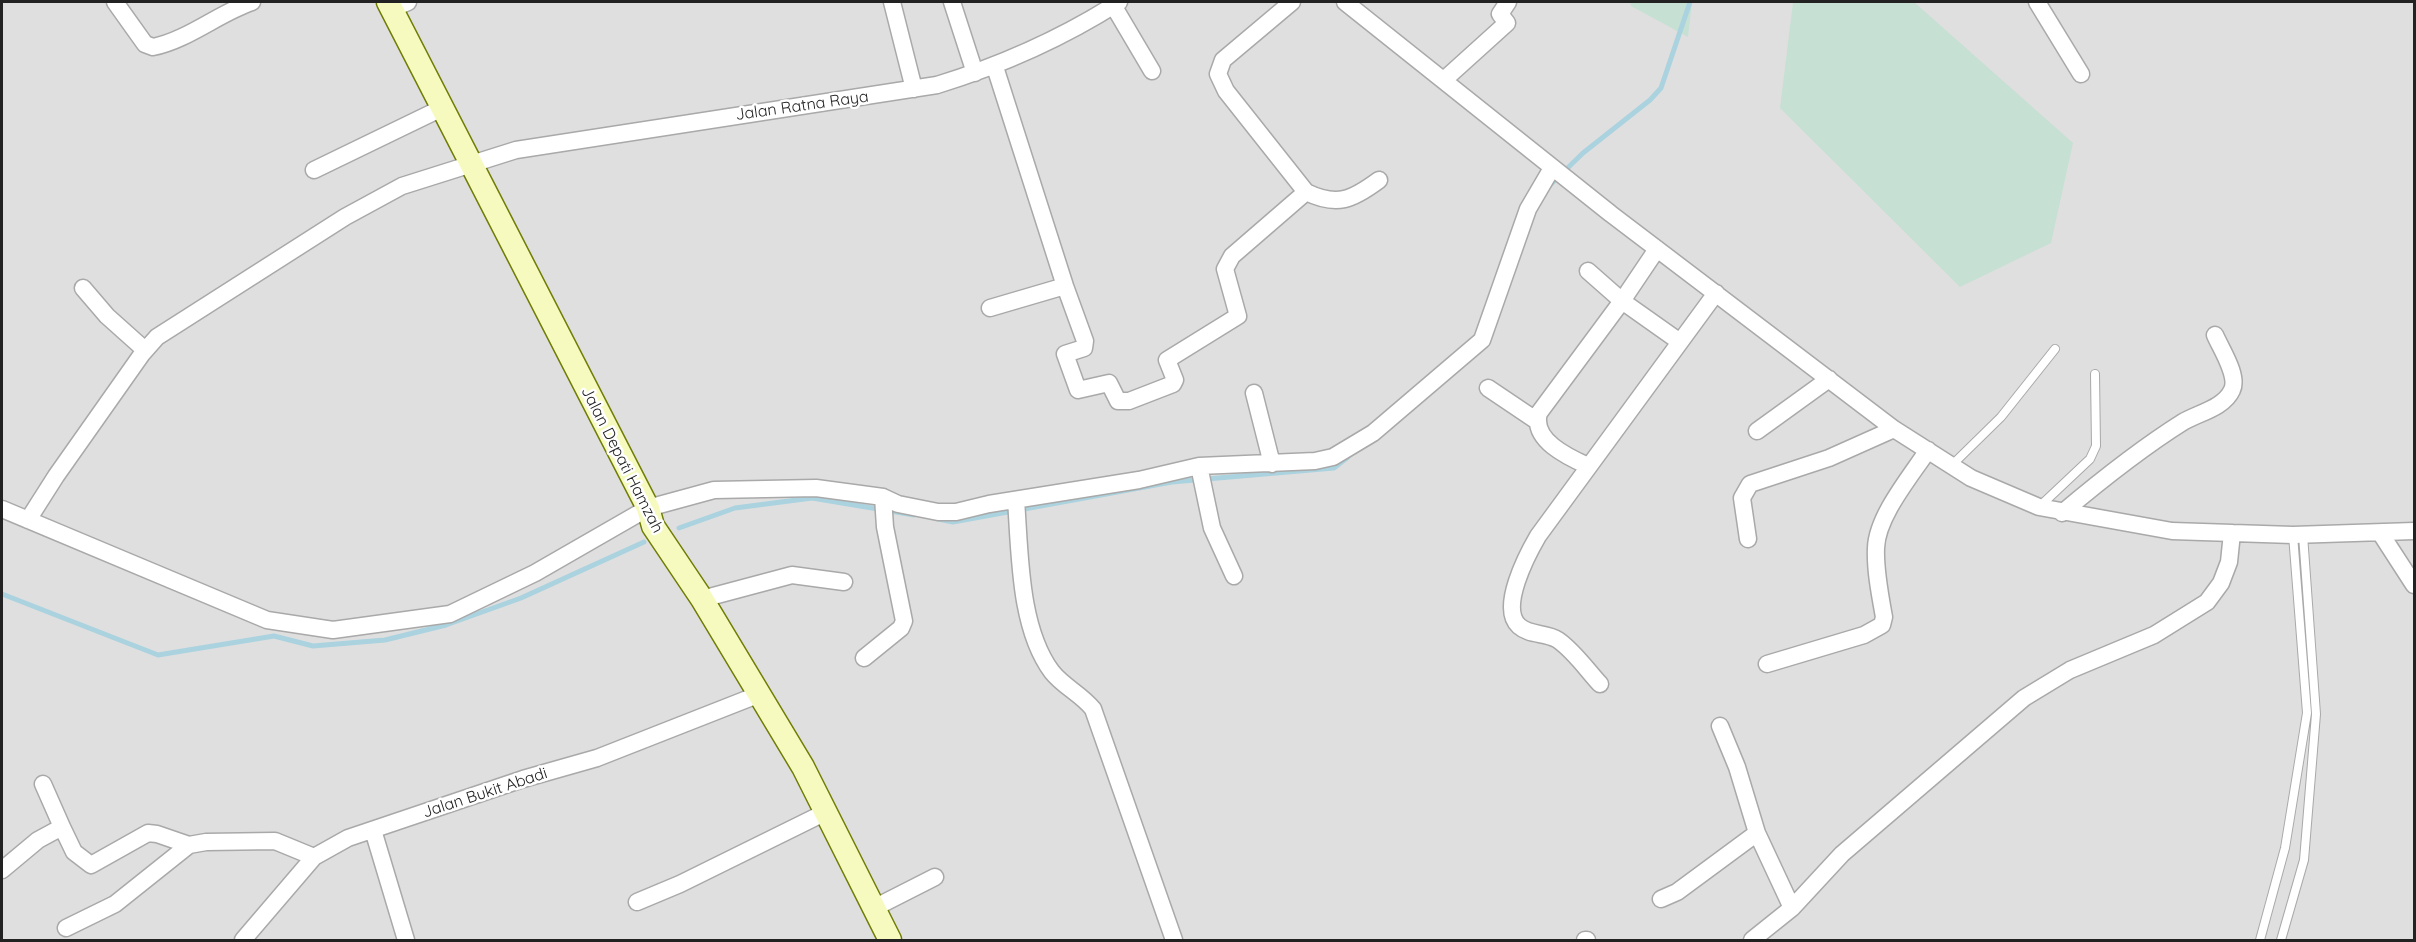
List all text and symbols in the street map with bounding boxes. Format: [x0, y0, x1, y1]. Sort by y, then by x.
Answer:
street label: Jalan Ratna Raya [734, 87, 870, 125]
street label: Jalan Depati Hamzah [577, 384, 667, 536]
street label: Jalan Bukit Abadi [420, 764, 550, 822]

